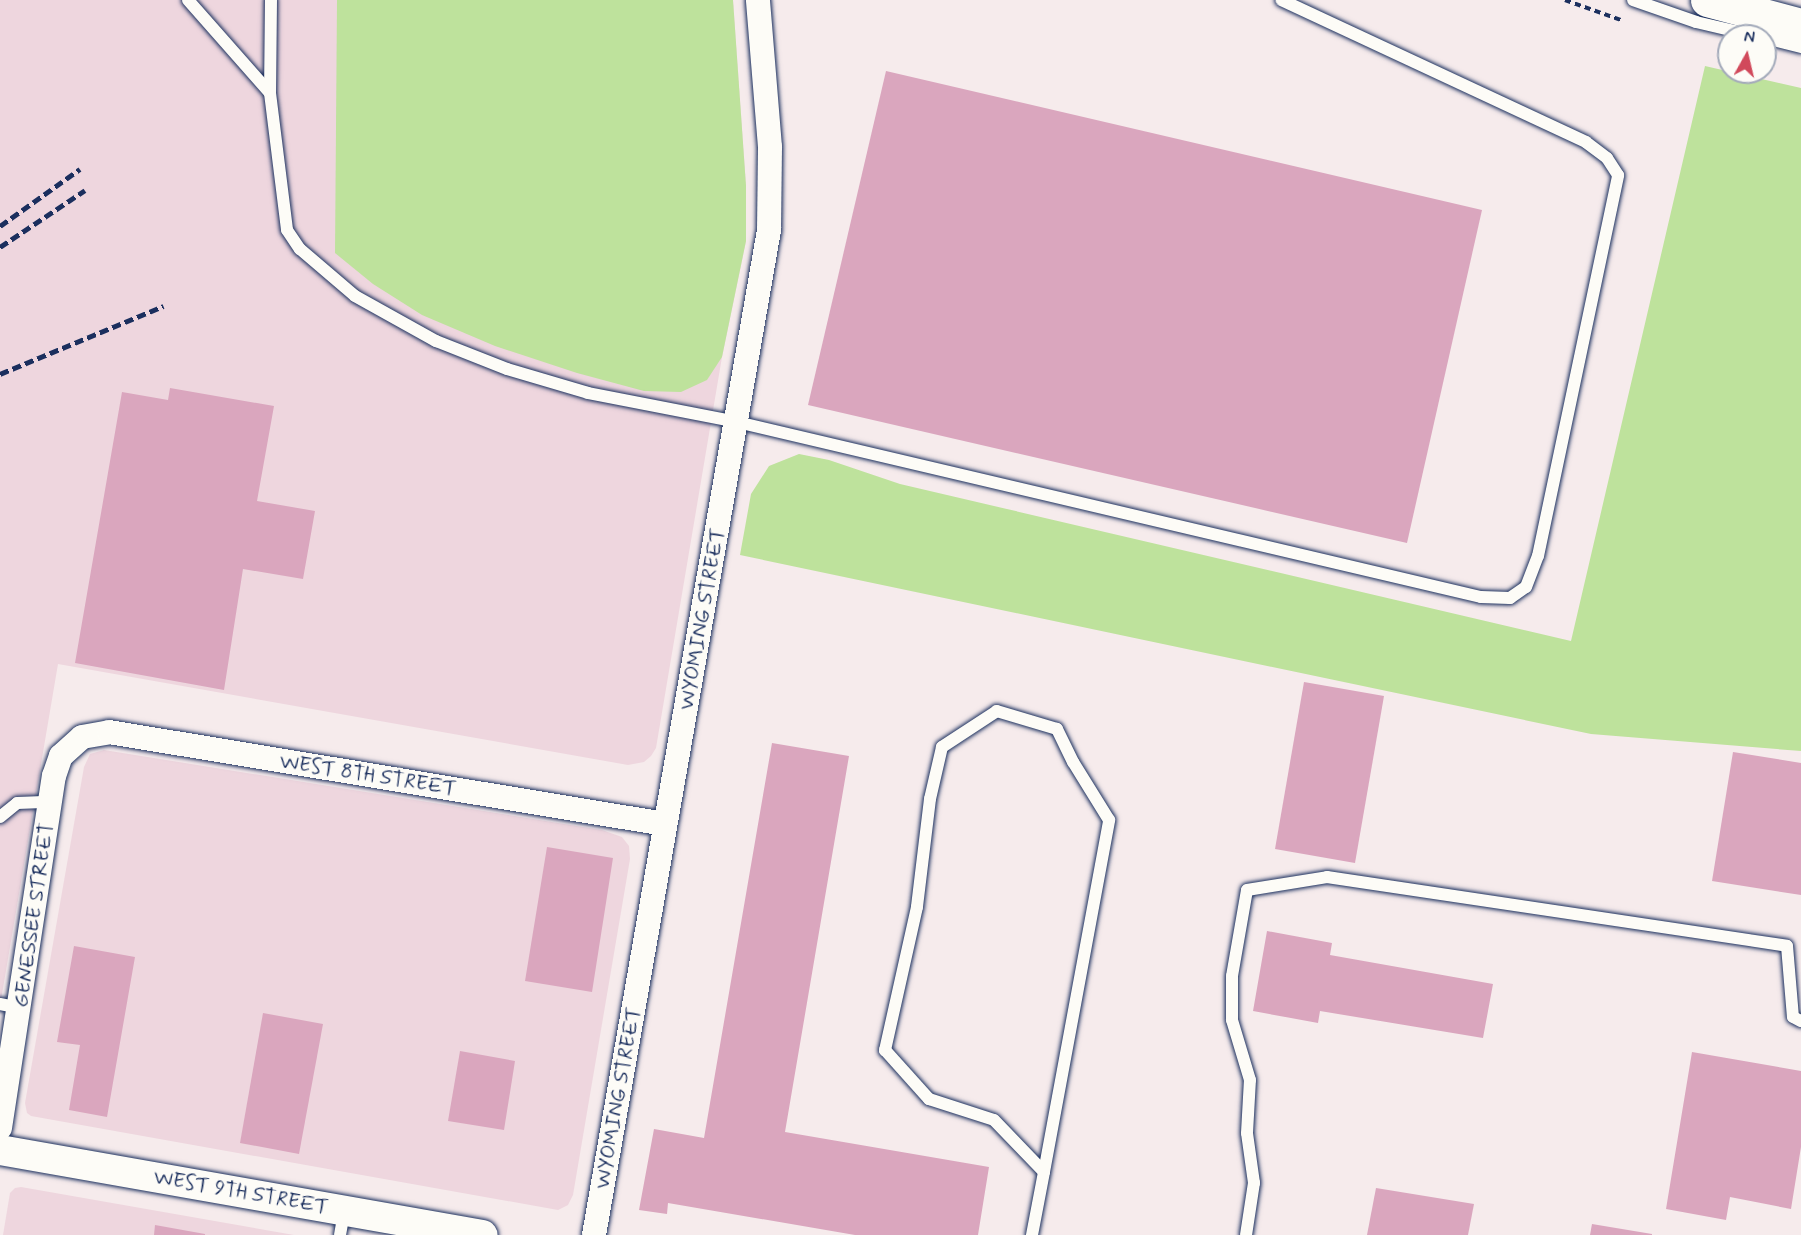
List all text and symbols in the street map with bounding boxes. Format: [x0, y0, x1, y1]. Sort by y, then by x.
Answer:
north arrow [1717, 24, 1777, 84]
text: N [1743, 27, 1756, 49]
street label: WYOMING STREET [673, 525, 731, 713]
street label: WEST 8TH STREET [277, 748, 459, 802]
street label: GENESSEE STREET [9, 821, 59, 1009]
street label: WYOMING STREET [589, 1004, 647, 1192]
street label: WEST 9TH STREET [150, 1164, 332, 1220]

